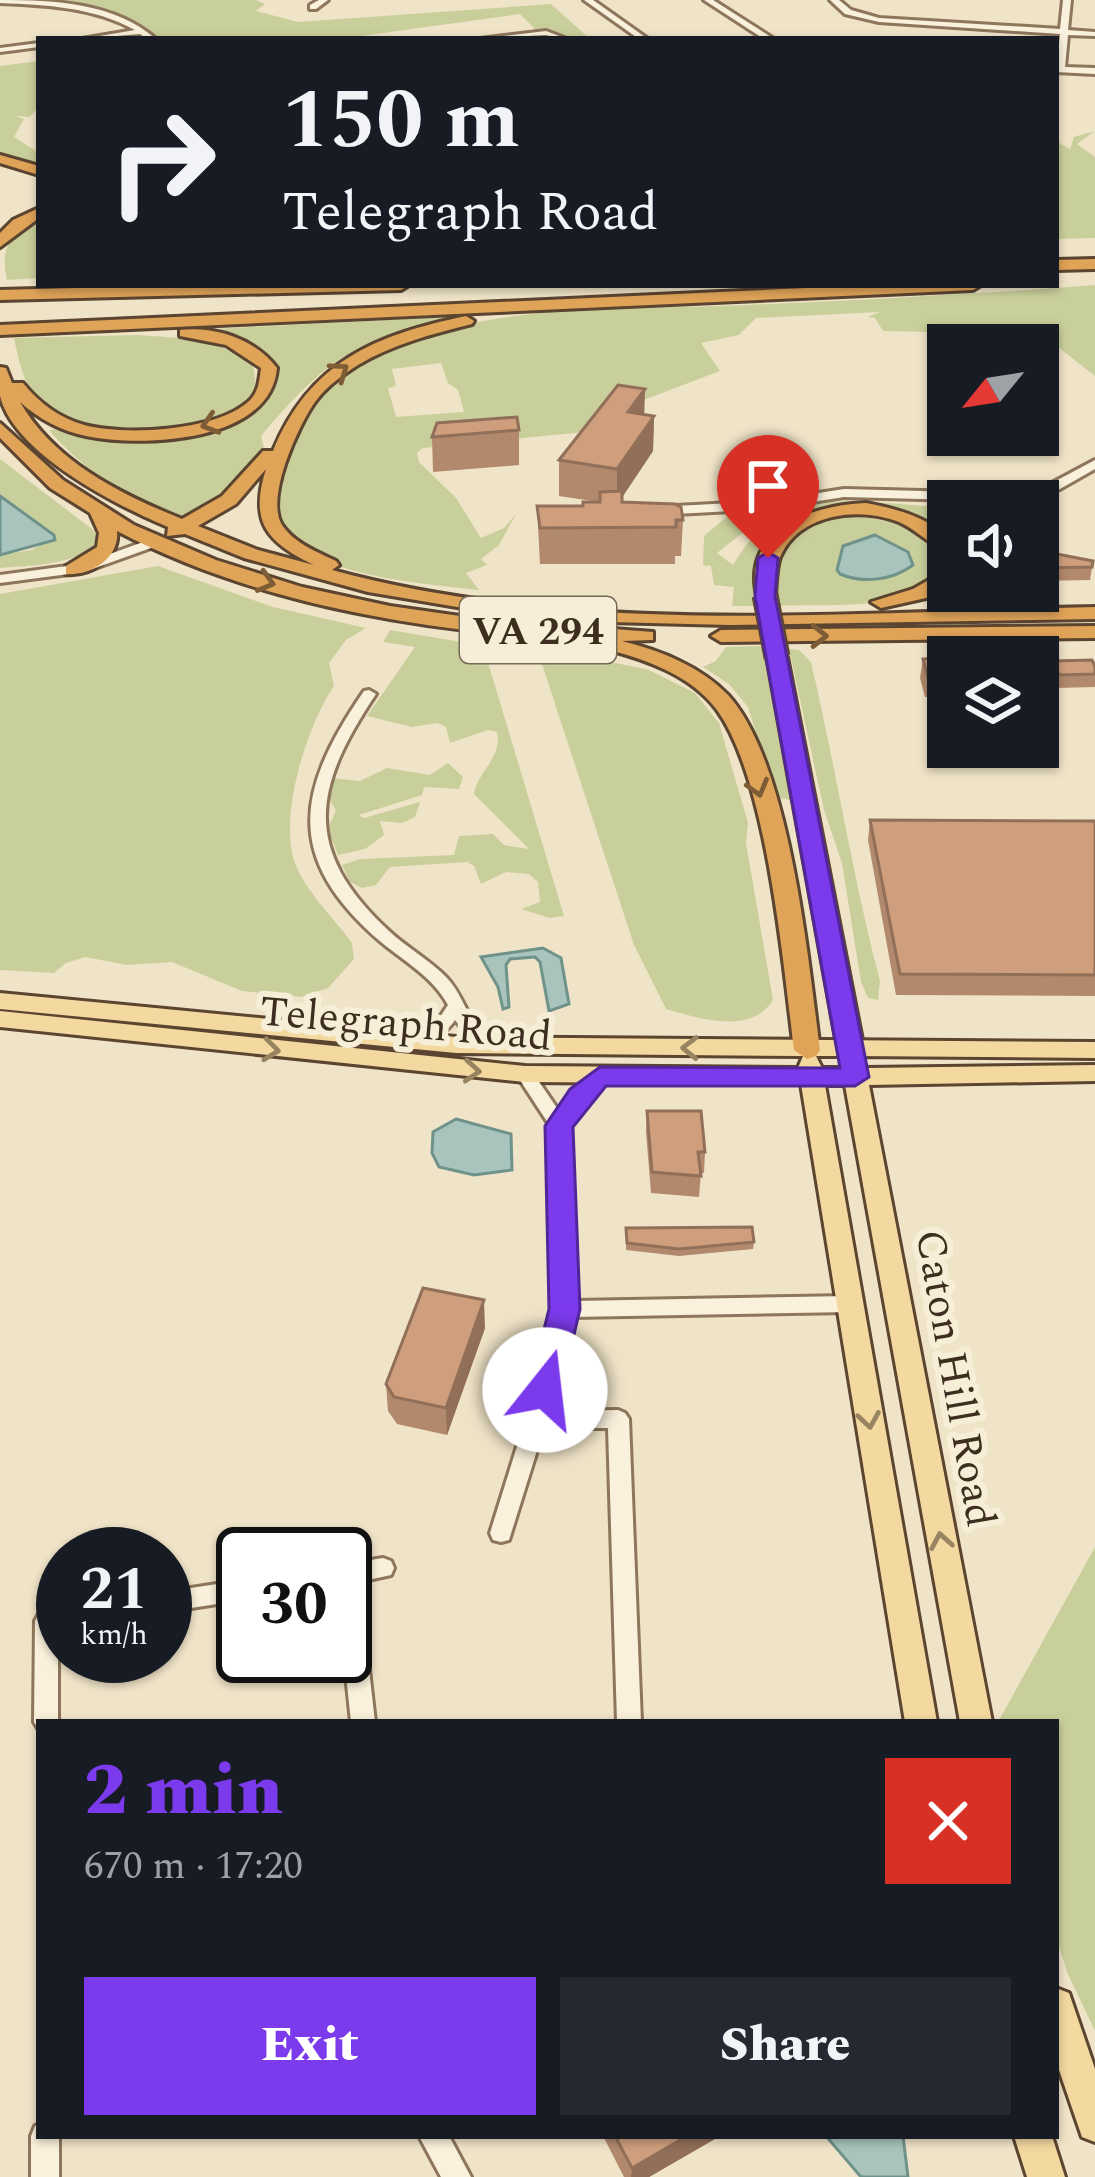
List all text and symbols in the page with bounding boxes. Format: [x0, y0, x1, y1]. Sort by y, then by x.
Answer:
text: 150 m [282, 57, 520, 185]
icon: right [84, 84, 240, 240]
text: Telegraph Road [282, 172, 658, 254]
north arrow [927, 324, 1059, 456]
map controls [927, 324, 1059, 768]
one-way arrow [327, 363, 349, 385]
one-way arrow [200, 410, 221, 435]
pin [717, 435, 819, 558]
icon: arrive [735, 453, 801, 519]
button: sound [927, 480, 1059, 612]
one-way arrow [255, 568, 276, 593]
road number: VA 294 [460, 597, 616, 663]
one-way arrow [811, 623, 829, 649]
button: layers [927, 636, 1059, 768]
one-way arrow [744, 778, 769, 798]
street label: Telegraph Road [257, 980, 554, 1069]
one-way arrow [261, 1036, 281, 1062]
one-way arrow [680, 1036, 699, 1062]
one-way arrow [463, 1058, 482, 1083]
street label: Caton Hill Road [897, 1225, 1012, 1532]
position arrow [482, 1327, 608, 1453]
one-way arrow [856, 1410, 881, 1430]
speed limit sign: 30 [216, 1527, 372, 1683]
one-way arrow [929, 1531, 955, 1551]
text: 21 [80, 1544, 148, 1636]
text: km/h [80, 1612, 148, 1658]
text: 2 min [84, 1737, 283, 1846]
button: close [885, 1758, 1011, 1884]
text: 670 m · 17:20 [84, 1837, 303, 1896]
button: Exit [84, 1977, 536, 2115]
button: Share [560, 1977, 1011, 2115]

